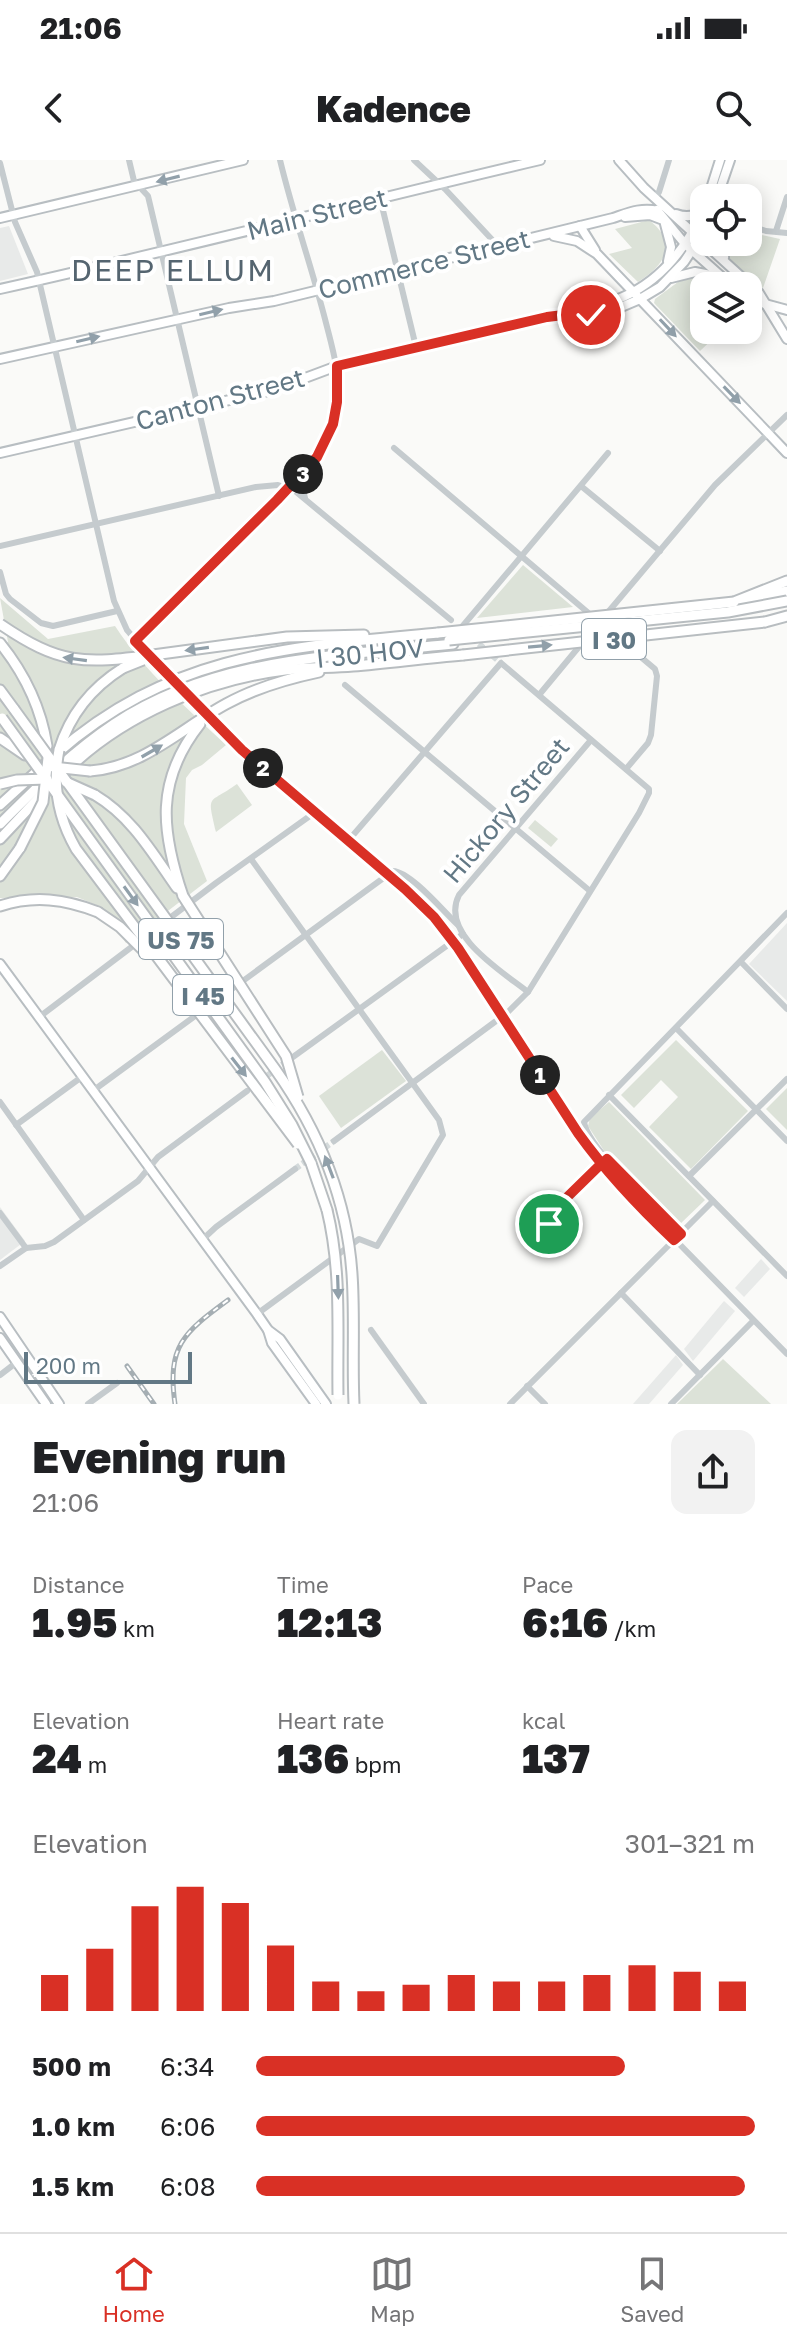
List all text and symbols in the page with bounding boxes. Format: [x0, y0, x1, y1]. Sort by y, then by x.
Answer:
text: 21:06 [40, 10, 122, 46]
icon: back [32, 86, 76, 130]
icon: search [711, 86, 755, 130]
text: Kadence [316, 87, 471, 130]
one-way arrow [155, 173, 180, 186]
street label: Main Street [244, 182, 390, 246]
map controls [690, 184, 762, 344]
button: locate [690, 184, 762, 256]
street label: Commerce Street [315, 223, 533, 305]
district label: DEEP ELLUM [71, 252, 275, 288]
button: layers [690, 272, 762, 344]
pin [557, 281, 625, 349]
icon: check [569, 293, 613, 337]
one-way arrow [198, 305, 223, 318]
one-way arrow [658, 319, 676, 338]
one-way arrow [76, 332, 101, 345]
street label: Canton Street [132, 362, 308, 436]
one-way arrow [722, 385, 740, 404]
pin: 3 [283, 454, 323, 494]
text: 3 [296, 460, 310, 487]
road number: I 30 [582, 619, 646, 659]
street label: I 30 HOV [314, 632, 426, 674]
one-way arrow [528, 640, 553, 653]
one-way arrow [184, 643, 209, 656]
one-way arrow [63, 652, 88, 665]
street label: Hickory Street [436, 731, 576, 889]
one-way arrow [141, 744, 163, 758]
pin: 2 [243, 748, 283, 788]
text: 2 [256, 754, 270, 781]
one-way arrow [123, 886, 138, 907]
road number: US 75 [139, 919, 223, 959]
road number: I 45 [173, 975, 233, 1015]
pin: 1 [520, 1055, 560, 1095]
one-way arrow [231, 1057, 247, 1077]
text: 1 [534, 1061, 546, 1088]
one-way arrow [322, 1155, 335, 1179]
pin [515, 1190, 583, 1258]
icon: arrive [527, 1202, 571, 1246]
one-way arrow [331, 1275, 344, 1300]
scale bar [24, 1348, 192, 1384]
text: 200 m [36, 1352, 101, 1379]
text: Evening run [32, 1430, 286, 1483]
button: share [671, 1430, 755, 1514]
text: 21:06 [32, 1487, 99, 1518]
text: Distance [32, 1571, 124, 1598]
text: Time [277, 1571, 329, 1598]
text: Pace [522, 1571, 573, 1598]
text: 1.95 [32, 1598, 118, 1646]
text: 12:13 [277, 1598, 382, 1646]
text: 6:16 [522, 1598, 608, 1646]
text: km [118, 1615, 155, 1642]
text: /km [608, 1615, 656, 1642]
text: Elevation [32, 1707, 130, 1734]
text: Heart rate [277, 1707, 384, 1734]
text: kcal [522, 1707, 565, 1734]
text: 24 [32, 1734, 82, 1782]
text: 136 [277, 1734, 349, 1782]
text: 137 [522, 1734, 590, 1782]
text: m [82, 1751, 107, 1778]
text: bpm [349, 1751, 401, 1778]
text: Elevation [32, 1828, 148, 1859]
text: 301–321 m [625, 1828, 755, 1859]
text: 500 m [32, 2051, 111, 2082]
text: 6:34 [160, 2051, 215, 2082]
text: 1.0 km [32, 2111, 115, 2142]
text: 6:06 [160, 2111, 215, 2142]
text: 1.5 km [32, 2171, 114, 2202]
text: 6:08 [160, 2171, 216, 2202]
tab: Home [103, 2252, 165, 2327]
tab: Map [370, 2252, 415, 2327]
tab: Saved [620, 2252, 684, 2327]

